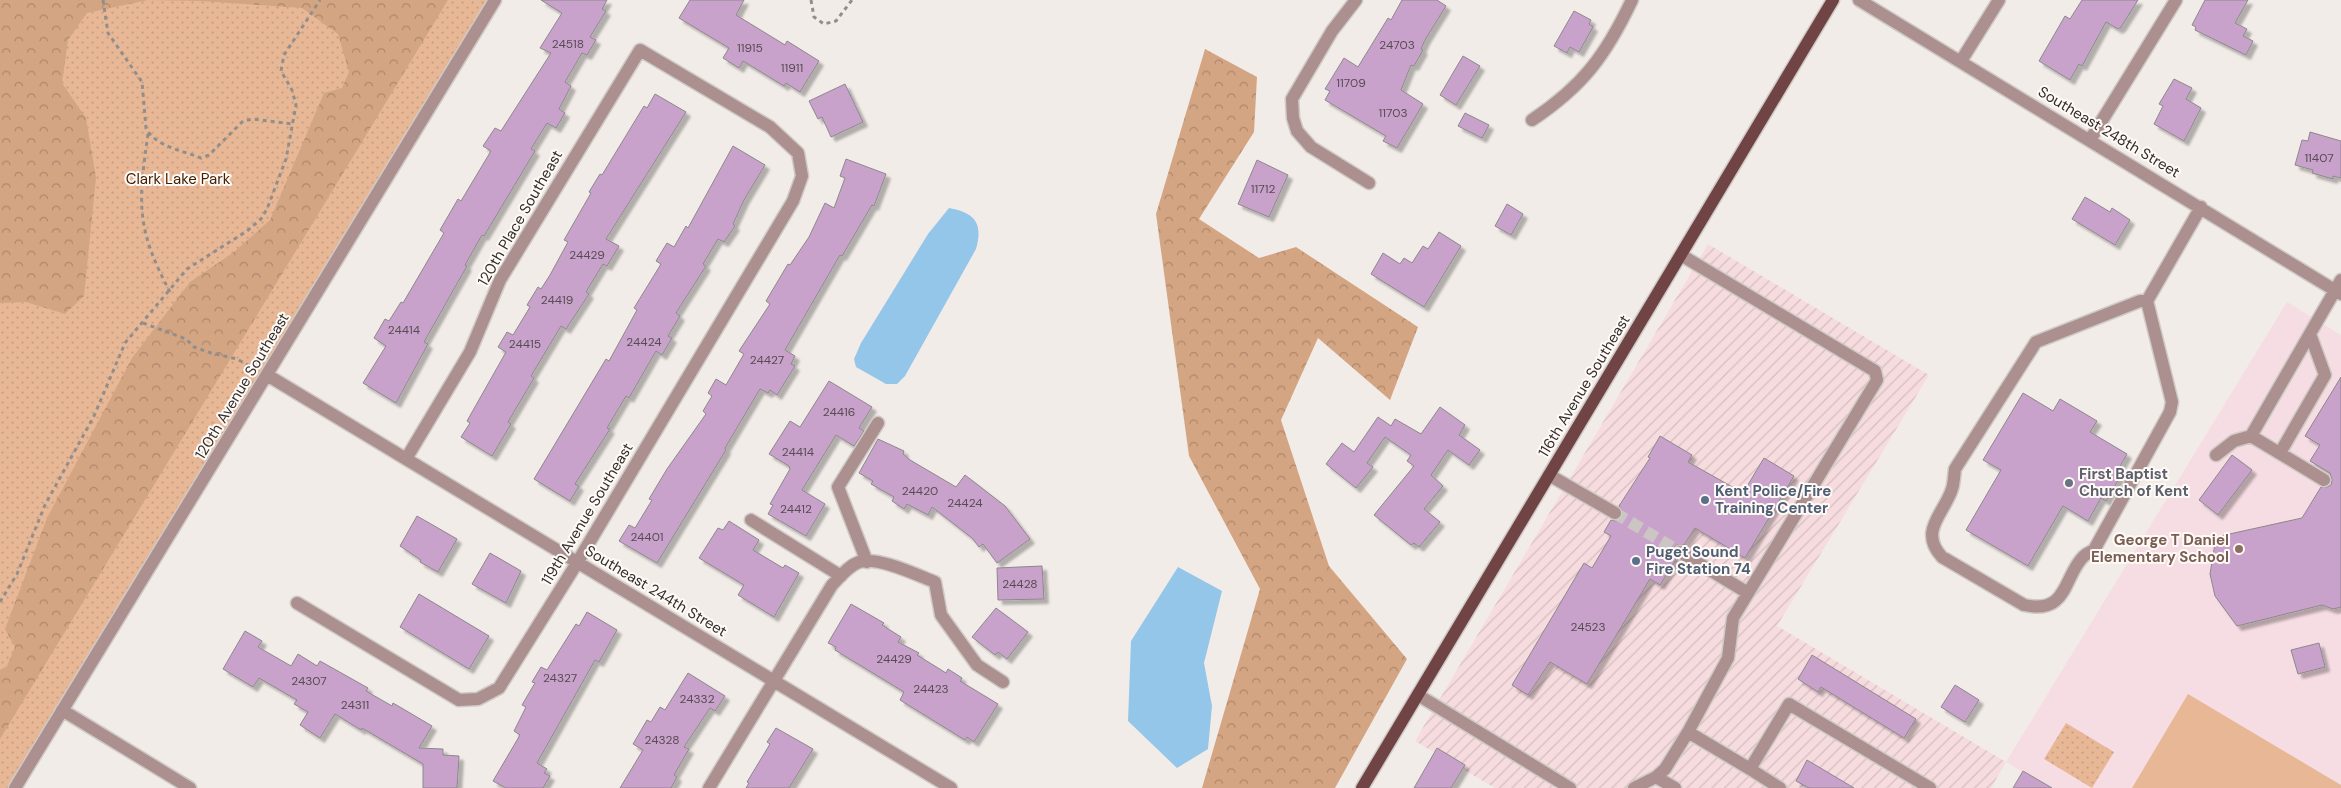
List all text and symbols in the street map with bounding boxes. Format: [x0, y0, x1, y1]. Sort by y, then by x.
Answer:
house number: 24518 [552, 36, 584, 52]
house number: 24703 [1379, 37, 1415, 53]
house number: 11915 [737, 40, 763, 56]
house number: 11911 [781, 60, 803, 76]
house number: 11709 [1336, 75, 1366, 91]
street label: Southeast 248th Street [2034, 82, 2184, 182]
house number: 11703 [1378, 105, 1408, 121]
street label: 120th Place Southeast [473, 146, 567, 290]
house number: 11407 [2304, 150, 2334, 166]
park label: Clark Lake Park [126, 169, 231, 189]
house number: 11712 [1251, 181, 1275, 197]
house number: 24429 [569, 247, 605, 263]
house number: 24419 [541, 292, 573, 308]
street label: 120th Avenue Southeast [190, 309, 294, 463]
street label: 116th Avenue Southeast [1534, 311, 1635, 461]
house number: 24414 [388, 322, 420, 338]
house number: 24424 [626, 334, 662, 350]
house number: 24415 [509, 336, 541, 352]
house number: 24427 [750, 352, 784, 368]
house number: 24416 [823, 404, 855, 420]
street label: 119th Avenue Southeast [537, 439, 638, 589]
house number: 24414 [782, 444, 814, 460]
place label: First Baptist Church of Kent [2079, 464, 2189, 501]
marker: First Baptist Church of Kent [2063, 477, 2075, 489]
place label: Kent Police/Fire Training Center [1715, 481, 1831, 518]
house number: 24420 [902, 483, 938, 499]
marker: Kent Police/Fire Training Center [1699, 494, 1711, 506]
house number: 24424 [947, 495, 983, 511]
house number: 24412 [780, 501, 812, 517]
house number: 24401 [630, 529, 664, 545]
place label: George T Daniel Elementary School [2091, 530, 2229, 567]
street label: Southeast 244th Street [581, 541, 731, 641]
place label: Puget Sound Fire Station 74 [1646, 542, 1751, 579]
marker: George T Daniel Elementary School [2233, 543, 2245, 555]
marker: Puget Sound Fire Station 74 [1630, 555, 1642, 567]
house number: 24428 [1002, 576, 1038, 592]
house number: 24523 [1570, 619, 1606, 635]
house number: 24429 [876, 651, 912, 667]
house number: 24327 [543, 670, 577, 686]
house number: 24307 [291, 673, 327, 689]
house number: 24423 [913, 681, 949, 697]
house number: 24332 [679, 691, 715, 707]
house number: 24311 [341, 697, 369, 713]
house number: 24328 [644, 732, 680, 748]

